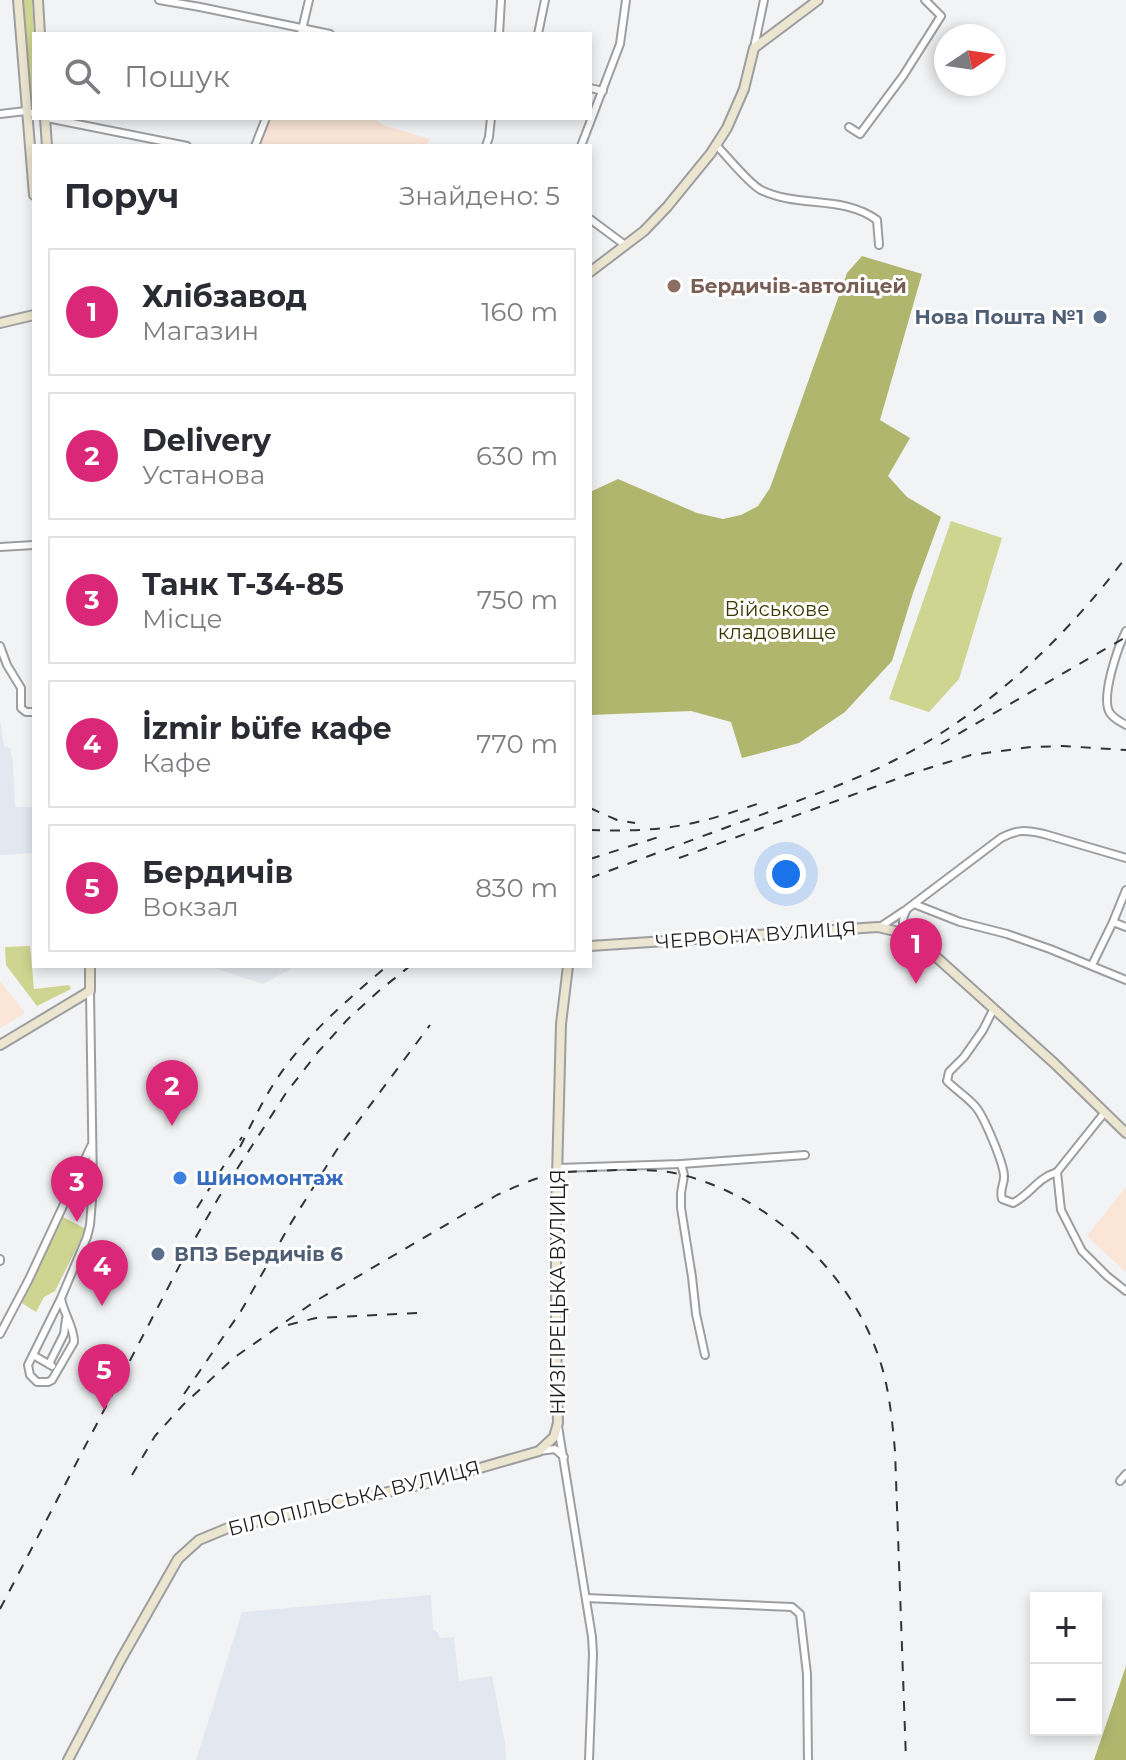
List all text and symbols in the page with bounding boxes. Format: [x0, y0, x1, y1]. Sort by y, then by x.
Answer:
north arrow [934, 24, 1006, 96]
search box [32, 32, 592, 120]
icon: search [60, 54, 104, 98]
text: Пошук [124, 58, 230, 95]
text: Поруч [64, 175, 179, 217]
text: Знайдено: 5 [399, 180, 560, 212]
place label: Бердичів-автоліцей [690, 274, 907, 298]
marker: Бердичів-автоліцей [665, 277, 683, 295]
text: Хлібзавод [142, 278, 307, 315]
text: 1 [87, 296, 97, 328]
text: 160 m [481, 296, 558, 328]
place label: Нова Пошта №1 [915, 305, 1084, 329]
marker: Нова Пошта №1 [1091, 308, 1109, 326]
text: Магазин [142, 315, 259, 347]
text: Delivery [142, 422, 271, 459]
text: 2 [84, 440, 100, 472]
text: 630 m [476, 440, 558, 472]
text: Установа [142, 459, 265, 491]
text: Танк Т-34-85 [142, 566, 344, 603]
text: 3 [84, 584, 100, 616]
text: 750 m [477, 584, 558, 616]
park label: Військове кладовище [718, 597, 836, 644]
text: Місце [142, 603, 223, 635]
text: İzmir büfe кафе [142, 710, 392, 747]
text: 4 [83, 728, 101, 760]
text: 770 m [476, 728, 558, 760]
text: Кафе [142, 747, 211, 779]
text: Бердичів [142, 854, 293, 891]
your location [766, 854, 806, 894]
text: 5 [84, 872, 100, 904]
text: 830 m [475, 872, 558, 904]
text: Вокзал [142, 891, 239, 923]
street label: ЧЕРВОНА ВУЛИЦЯ [655, 916, 857, 954]
pin: 1 [890, 918, 942, 984]
pin: 2 [146, 1060, 198, 1126]
pin: 3 [51, 1156, 103, 1222]
place label: Шиномонтаж [196, 1166, 344, 1190]
marker: Шиномонтаж [171, 1169, 189, 1187]
street label: НИЗГІРЕЦЬКА ВУЛИЦЯ [546, 1169, 570, 1415]
pin: 4 [76, 1240, 128, 1306]
place label: ВПЗ Бердичів 6 [174, 1242, 343, 1266]
marker: ВПЗ Бердичів 6 [149, 1245, 167, 1263]
pin: 5 [78, 1344, 130, 1410]
street label: БІЛОПІЛЬСЬКА ВУЛИЦЯ [225, 1455, 483, 1541]
map controls [1030, 1592, 1102, 1736]
button: + [1030, 1592, 1102, 1664]
button: − [1030, 1664, 1102, 1736]

